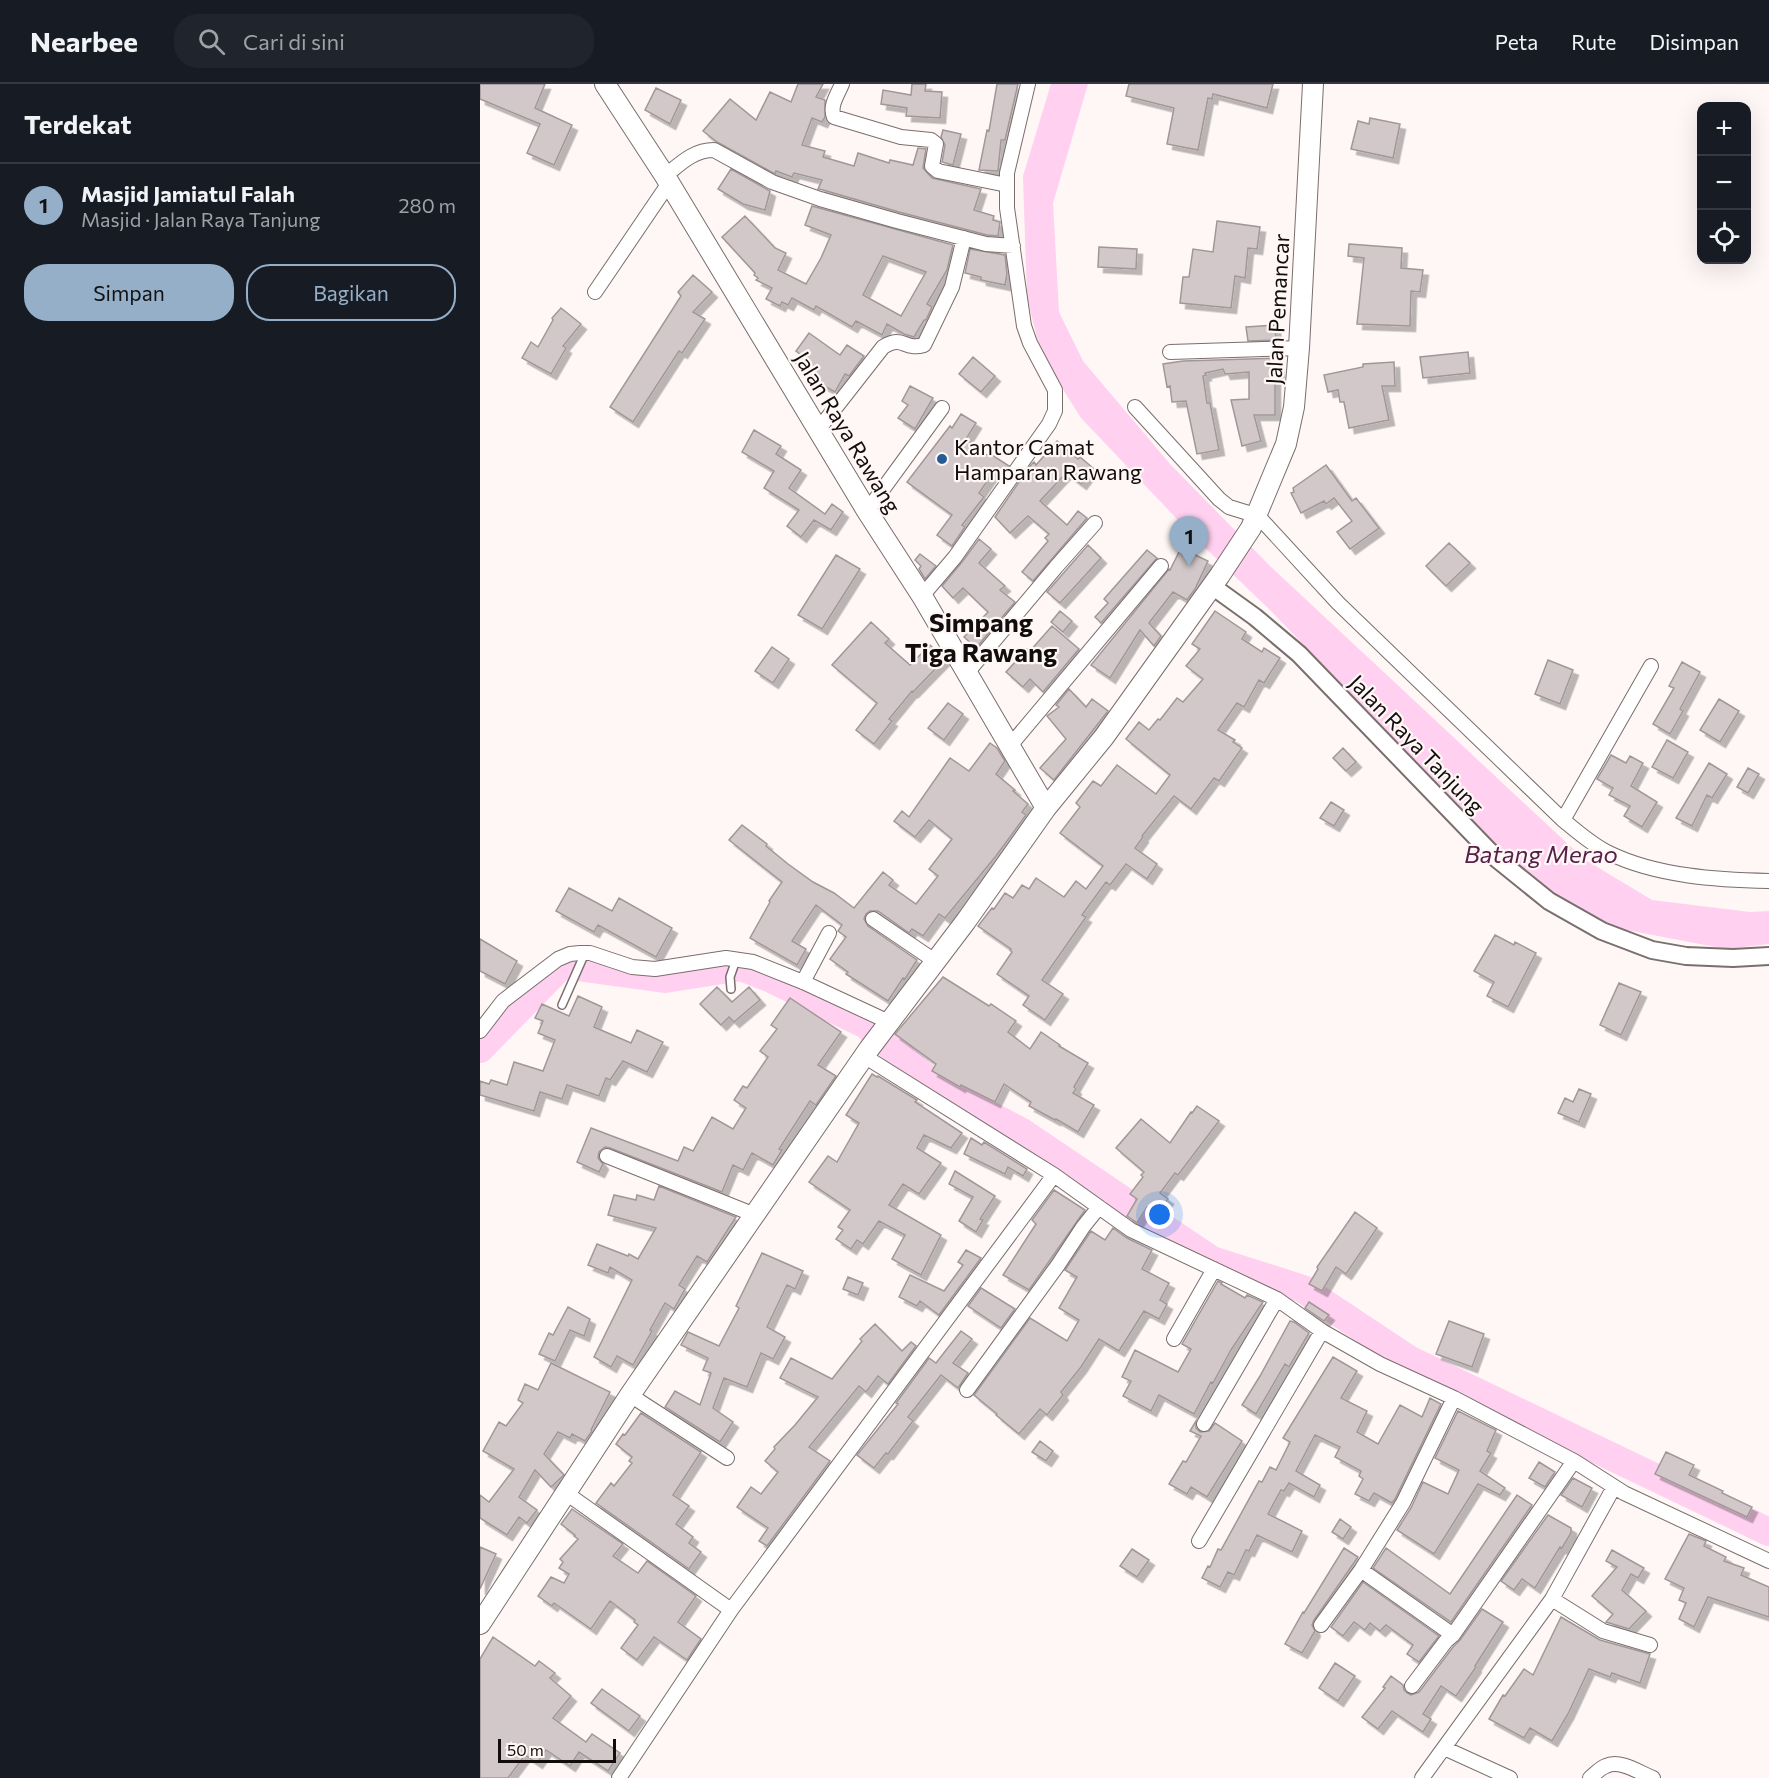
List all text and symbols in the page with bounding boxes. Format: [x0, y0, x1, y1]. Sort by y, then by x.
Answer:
search box [174, 14, 594, 68]
text: Nearbee [30, 24, 138, 58]
icon: search [195, 25, 228, 58]
text: Cari di sini [243, 28, 345, 55]
text: Peta [1495, 29, 1538, 54]
text: Rute [1571, 29, 1616, 54]
text: Disimpan [1649, 29, 1739, 54]
map controls [1697, 102, 1751, 264]
button: + [1697, 102, 1751, 156]
text: Terdekat [24, 108, 131, 139]
button: − [1697, 156, 1751, 210]
text: Masjid Jamiatul Falah [81, 180, 295, 207]
text: 1 [39, 193, 48, 217]
text: 280 m [398, 193, 456, 217]
text: Masjid · Jalan Raya Tanjung [81, 207, 320, 231]
button: locate [1697, 210, 1751, 264]
street label: Jalan Pemancar [1260, 233, 1294, 385]
button: Simpan [24, 264, 234, 321]
button: Bagikan [246, 264, 456, 321]
street label: Jalan Raya Rawang [789, 346, 907, 518]
place label: Kantor Camat Hamparan Rawang [954, 433, 1142, 485]
marker: Kantor Camat Hamparan Rawang [935, 452, 949, 466]
pin: 1 [1170, 516, 1208, 566]
district label: Simpang Tiga Rawang [905, 606, 1057, 667]
street label: Jalan Raya Tanjung [1344, 669, 1490, 819]
water label: Batang Merao [1464, 839, 1618, 868]
your location [1145, 1200, 1174, 1229]
scale bar [498, 1736, 616, 1764]
text: 50 m [507, 1740, 544, 1759]

